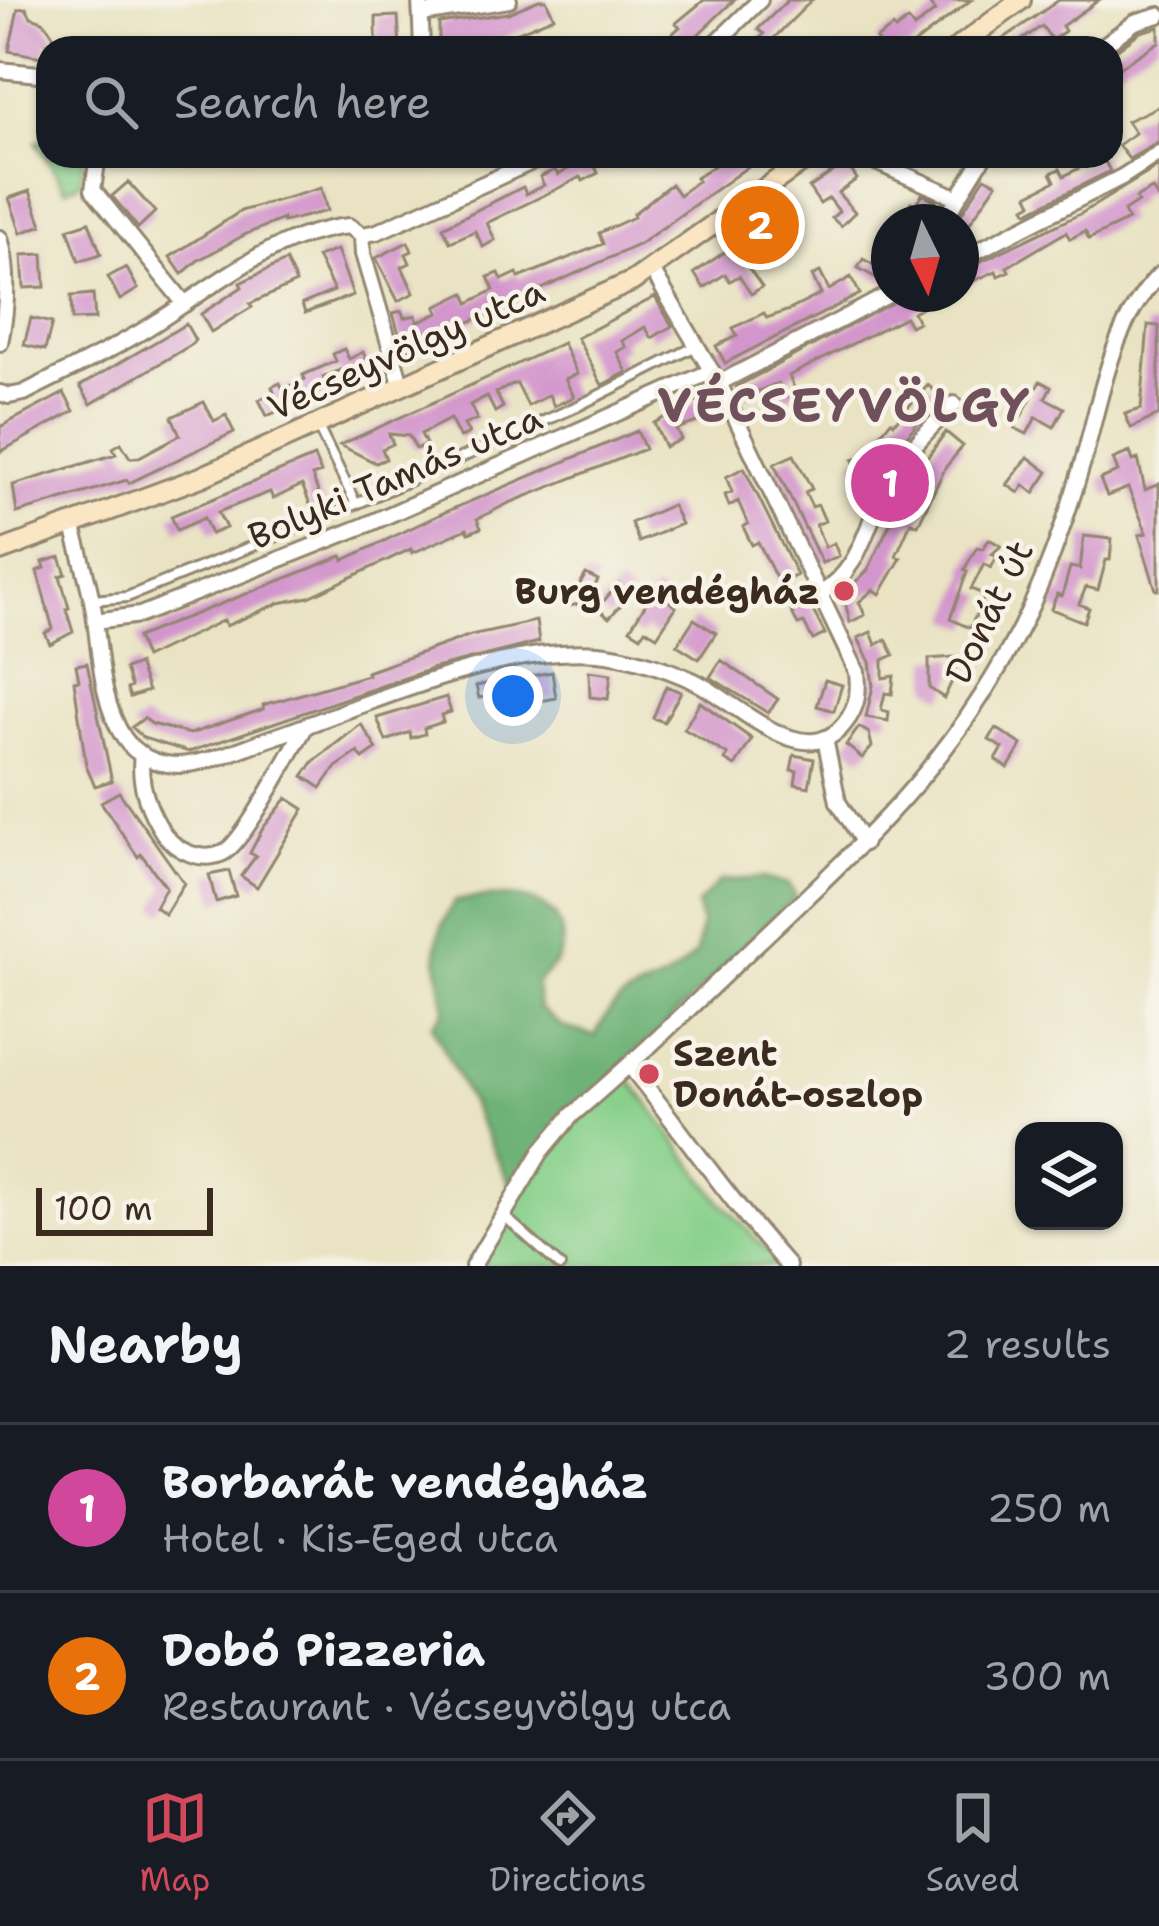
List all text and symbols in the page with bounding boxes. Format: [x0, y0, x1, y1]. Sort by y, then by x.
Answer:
search box [36, 36, 1123, 168]
icon: search [78, 69, 144, 135]
text: Search here [174, 72, 431, 132]
pin: 2 [721, 180, 799, 270]
north arrow [871, 204, 979, 312]
street label: Vécseyvölgy utca [260, 266, 552, 432]
district label: VÉCSEYVÖLGY [657, 372, 1033, 437]
street label: Bolyki Tamás utca [241, 393, 549, 561]
pin: 1 [851, 438, 929, 528]
street label: Donát út [933, 532, 1045, 692]
place label: Burg vendégház [515, 567, 820, 616]
marker: Burg vendégház [831, 578, 857, 604]
your location [483, 666, 543, 726]
place label: Szent Donát-oszlop [673, 1029, 923, 1119]
marker: Szent Donát-oszlop [636, 1061, 662, 1087]
map controls [1015, 1122, 1123, 1230]
button: layers [1015, 1122, 1123, 1230]
scale bar [36, 1182, 213, 1235]
text: 100 m [54, 1186, 153, 1231]
text: Nearby [48, 1310, 243, 1378]
text: 2 results [944, 1318, 1111, 1370]
text: Borbarát vendégház [162, 1452, 648, 1512]
text: 1 [78, 1482, 96, 1534]
text: 250 m [987, 1482, 1111, 1534]
text: Hotel · Kis-Eged utca [162, 1512, 558, 1564]
text: Dobó Pizzeria [162, 1620, 485, 1680]
text: 2 [73, 1650, 101, 1702]
text: 300 m [983, 1650, 1111, 1702]
text: Restaurant · Vécseyvölgy utca [162, 1680, 731, 1732]
tab: Map [140, 1785, 210, 1902]
tab: Directions [489, 1785, 647, 1902]
tab: Saved [926, 1785, 1019, 1902]

